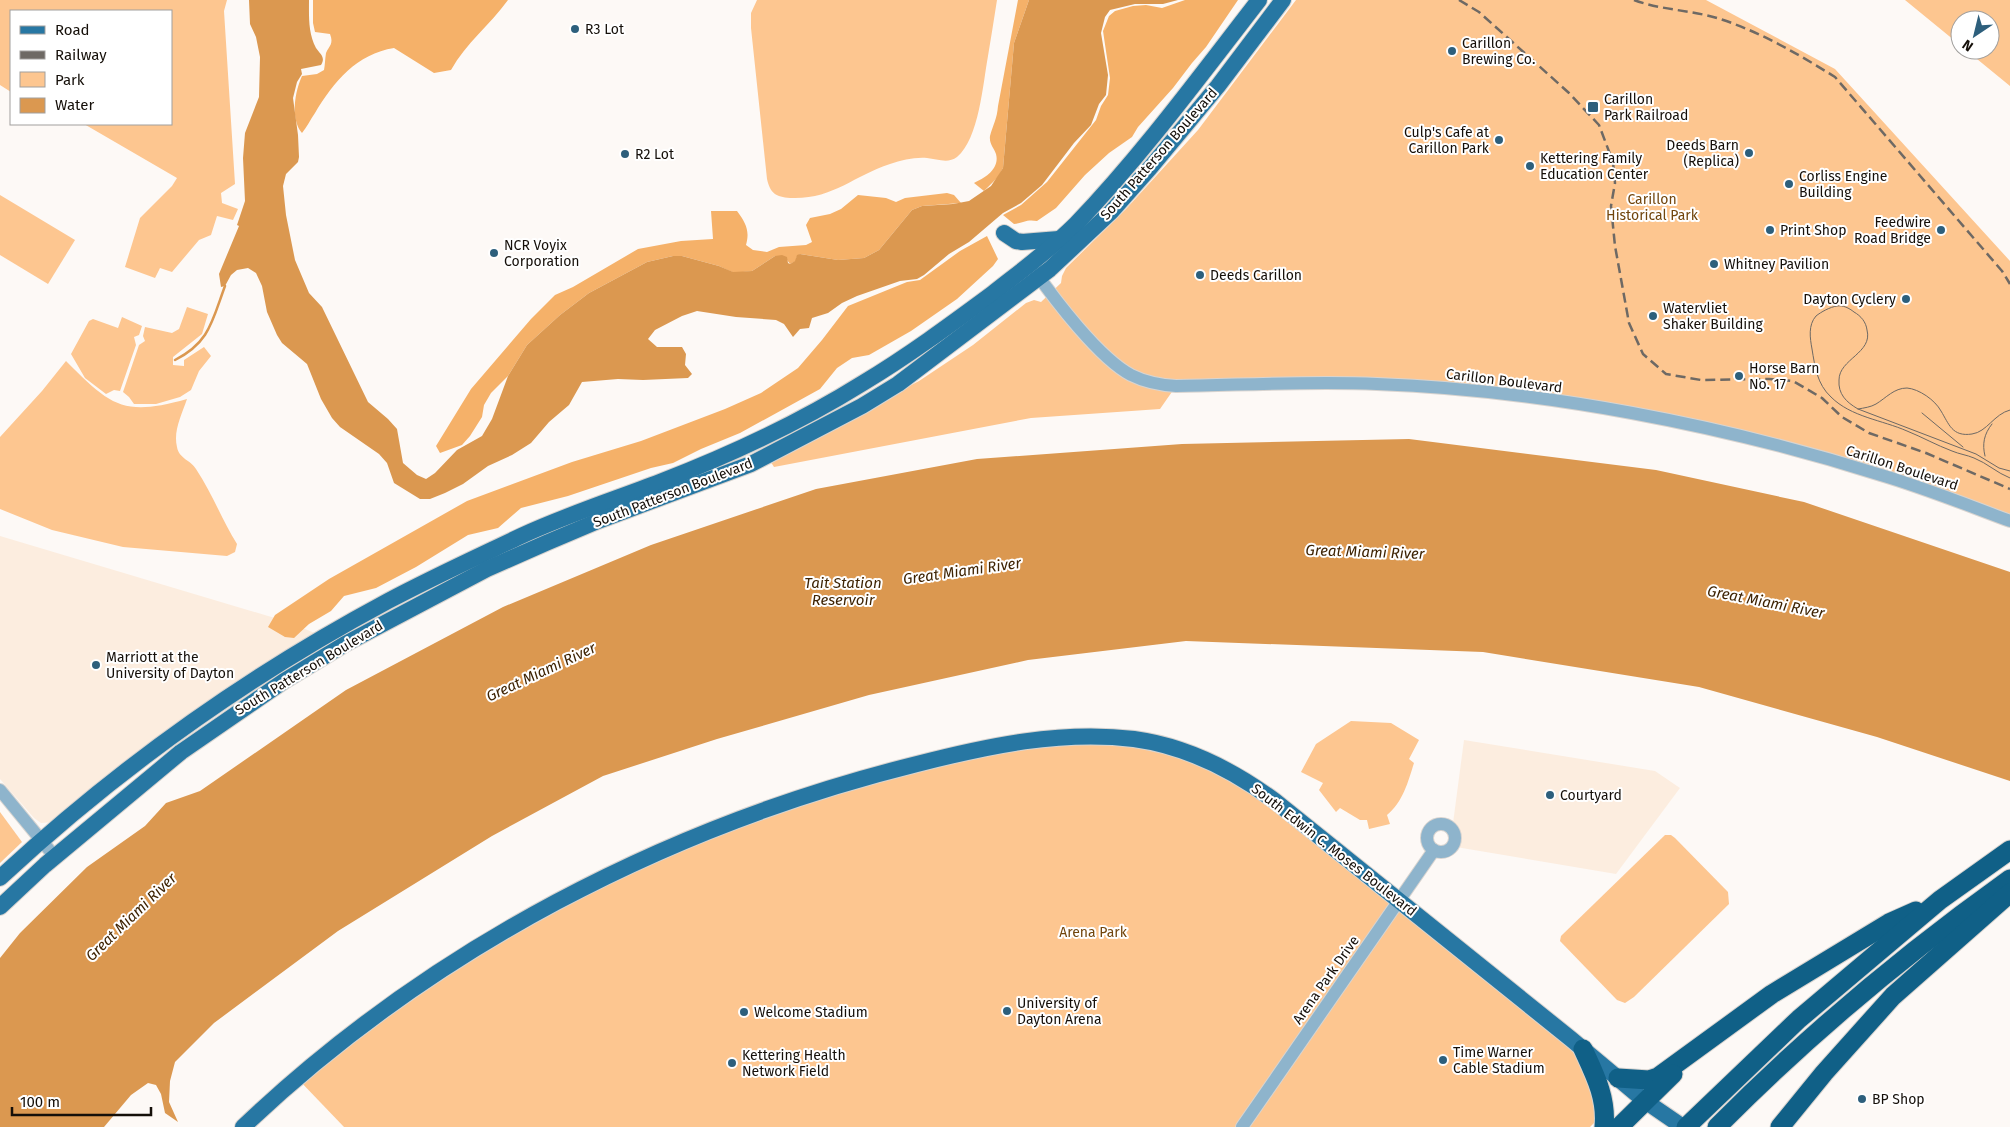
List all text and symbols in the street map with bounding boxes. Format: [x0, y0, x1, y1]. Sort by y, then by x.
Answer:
legend [10, 10, 172, 125]
north arrow [1950, 10, 2000, 60]
text: Road [55, 21, 90, 39]
place label: R3 Lot [585, 21, 625, 38]
marker: R3 Lot [569, 23, 581, 35]
place label: Carillon Brewing Co. [1462, 35, 1535, 68]
text: N [1959, 36, 1977, 55]
marker: Carillon Brewing Co. [1446, 45, 1458, 57]
text: Railway [55, 46, 107, 64]
text: Park [55, 71, 85, 89]
street label: South Patterson Boulevard [1097, 85, 1221, 223]
place label: Carillon Park Railroad [1604, 91, 1688, 124]
text: Water [55, 96, 94, 114]
marker: Carillon Park Railroad [1586, 100, 1600, 114]
place label: Culp's Cafe at Carillon Park [1404, 124, 1490, 157]
marker: Culp's Cafe at Carillon Park [1493, 134, 1505, 146]
place label: Deeds Barn (Replica) [1666, 137, 1739, 170]
place label: R2 Lot [635, 146, 675, 163]
marker: Deeds Barn (Replica) [1743, 147, 1755, 159]
marker: R2 Lot [619, 148, 631, 160]
place label: Kettering Family Education Center [1540, 150, 1649, 183]
marker: Kettering Family Education Center [1524, 160, 1536, 172]
place label: Corliss Engine Building [1799, 168, 1887, 201]
marker: Corliss Engine Building [1783, 178, 1795, 190]
park label: Carillon Historical Park [1606, 191, 1699, 224]
place label: Feedwire Road Bridge [1854, 214, 1931, 247]
place label: Print Shop [1780, 222, 1847, 239]
marker: Print Shop [1764, 224, 1776, 236]
marker: Feedwire Road Bridge [1935, 224, 1947, 236]
place label: NCR Voyix Corporation [504, 237, 580, 270]
marker: NCR Voyix Corporation [488, 247, 500, 259]
place label: Whitney Pavilion [1724, 256, 1829, 273]
marker: Whitney Pavilion [1708, 258, 1720, 270]
place label: Deeds Carillon [1210, 267, 1302, 284]
marker: Deeds Carillon [1194, 269, 1206, 281]
place label: Dayton Cyclery [1803, 291, 1896, 308]
marker: Dayton Cyclery [1900, 293, 1912, 305]
place label: Watervliet Shaker Building [1663, 300, 1763, 333]
marker: Watervliet Shaker Building [1647, 310, 1659, 322]
place label: Horse Barn No. 17 [1749, 360, 1820, 393]
street label: Carillon Boulevard [1445, 365, 1563, 397]
marker: Horse Barn No. 17 [1733, 370, 1745, 382]
street label: Carillon Boulevard [1844, 442, 1960, 494]
street label: South Patterson Boulevard [591, 455, 755, 531]
water label: Great Miami River [1305, 541, 1426, 563]
water label: Great Miami River [902, 554, 1023, 588]
water label: Tait Station Reservoir [804, 574, 882, 609]
water label: Great Miami River [1706, 582, 1827, 622]
street label: South Patterson Boulevard [232, 617, 386, 719]
water label: Great Miami River [483, 638, 600, 705]
place label: Marriott at the University of Dayton [106, 649, 234, 682]
marker: Marriott at the University of Dayton [90, 659, 102, 671]
street label: South Edwin C. Moses Boulevard [1248, 780, 1420, 920]
place label: Courtyard [1560, 787, 1622, 804]
marker: Courtyard [1544, 789, 1556, 801]
water label: Great Miami River [82, 868, 181, 965]
park label: Arena Park [1059, 924, 1128, 941]
street label: Arena Park Drive [1289, 932, 1363, 1028]
place label: University of Dayton Arena [1017, 995, 1102, 1028]
place label: Welcome Stadium [754, 1004, 868, 1021]
marker: University of Dayton Arena [1001, 1005, 1013, 1017]
marker: Welcome Stadium [738, 1006, 750, 1018]
place label: Time Warner Cable Stadium [1453, 1044, 1545, 1077]
place label: Kettering Health Network Field [742, 1047, 846, 1080]
marker: Time Warner Cable Stadium [1437, 1054, 1449, 1066]
marker: Kettering Health Network Field [726, 1057, 738, 1069]
scale bar [12, 1084, 151, 1116]
place label: BP Shop [1872, 1091, 1925, 1108]
text: 100 m [20, 1093, 60, 1111]
marker: BP Shop [1856, 1093, 1868, 1105]

